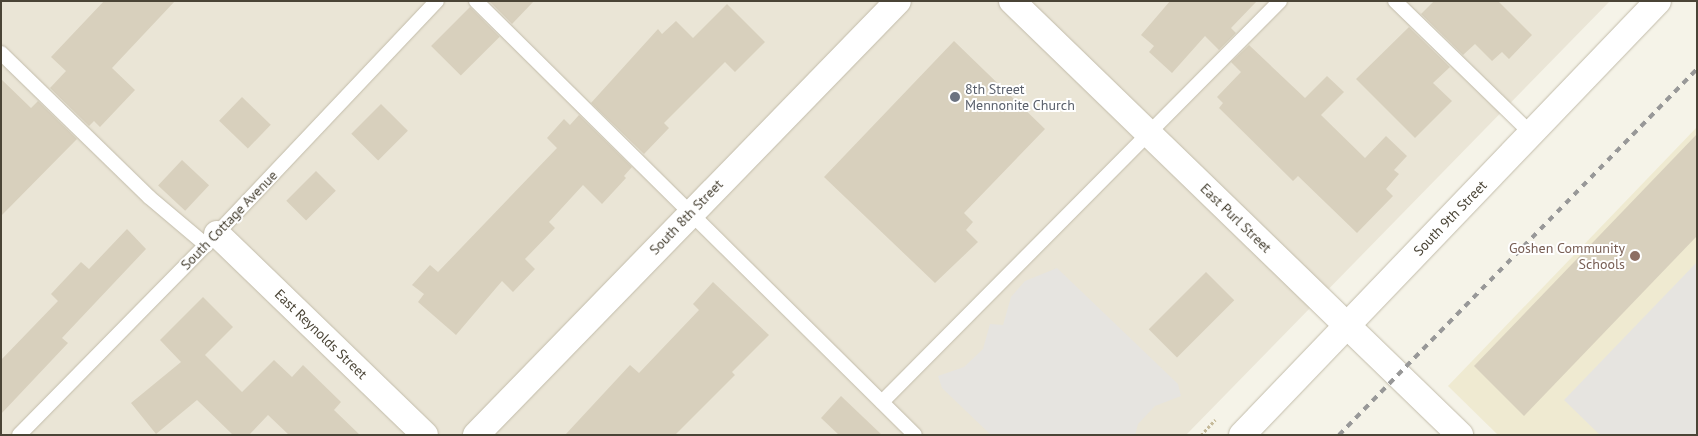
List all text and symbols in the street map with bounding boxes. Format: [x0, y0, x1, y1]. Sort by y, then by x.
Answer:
place label: 8th Street Mennonite Church [965, 81, 1075, 114]
marker: 8th Street Mennonite Church [949, 91, 961, 103]
street label: South Cottage Avenue [177, 167, 281, 273]
street label: South 8th Street [646, 176, 726, 258]
street label: South 9th Street [1410, 177, 1490, 259]
street label: East Purl Street [1197, 180, 1275, 256]
place label: Goshen Community Schools [1509, 240, 1625, 272]
marker: Goshen Community Schools [1629, 250, 1641, 262]
street label: East Reynolds Street [271, 286, 371, 382]

